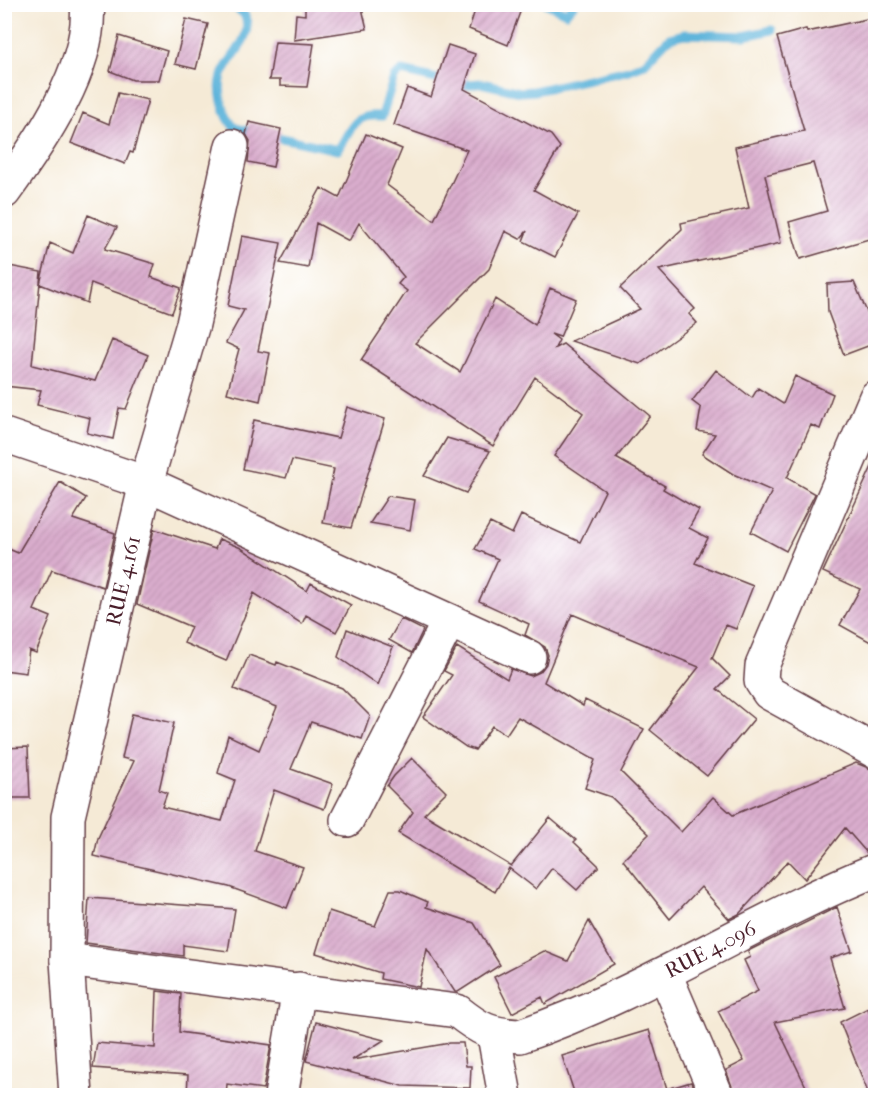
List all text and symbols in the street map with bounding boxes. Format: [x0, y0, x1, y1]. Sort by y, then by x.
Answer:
street label: RUE 4.161 [101, 533, 145, 628]
street label: RUE 4.096 [661, 916, 760, 983]

